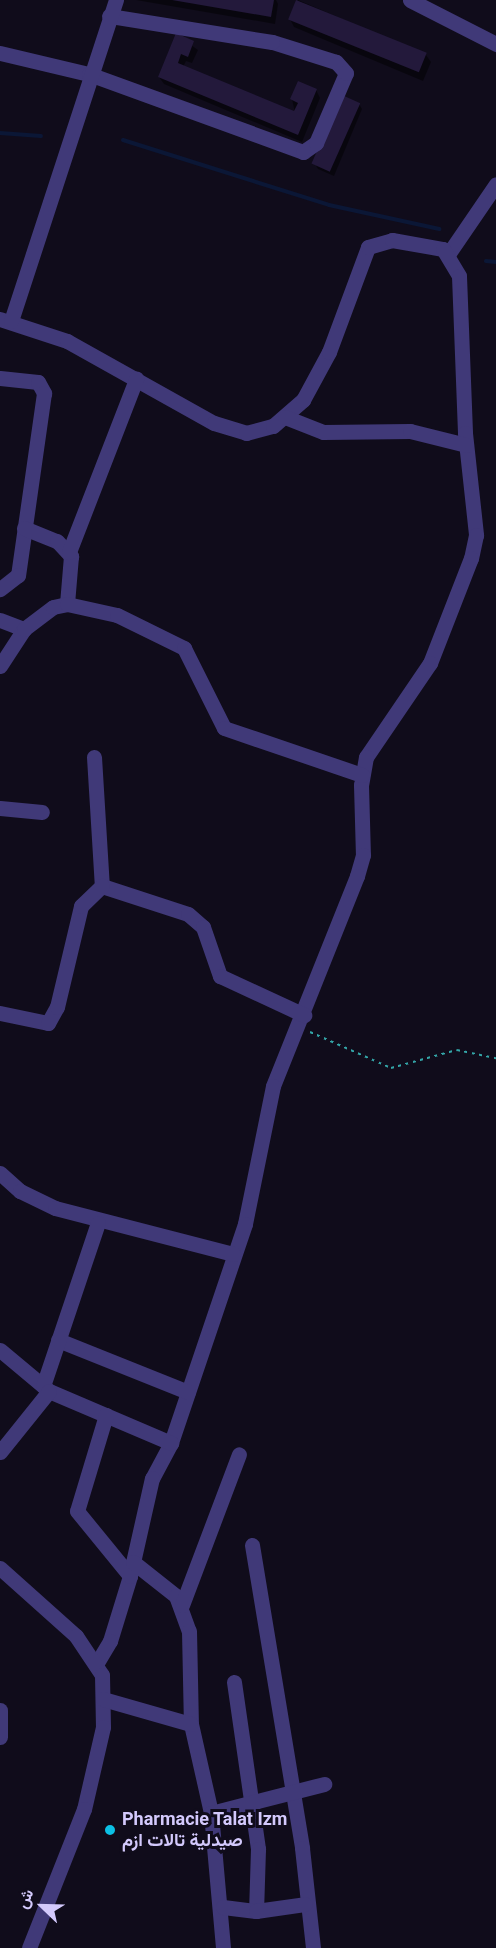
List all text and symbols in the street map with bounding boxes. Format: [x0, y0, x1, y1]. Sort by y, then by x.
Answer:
place label: Pharmacie Talat Izm صيدلية تالات ازم [122, 1809, 288, 1852]
marker: Pharmacie Talat Izm صيدلية تالات ازم [103, 1823, 117, 1837]
north arrow [12, 1876, 72, 1936]
text: ش [12, 1886, 37, 1911]

